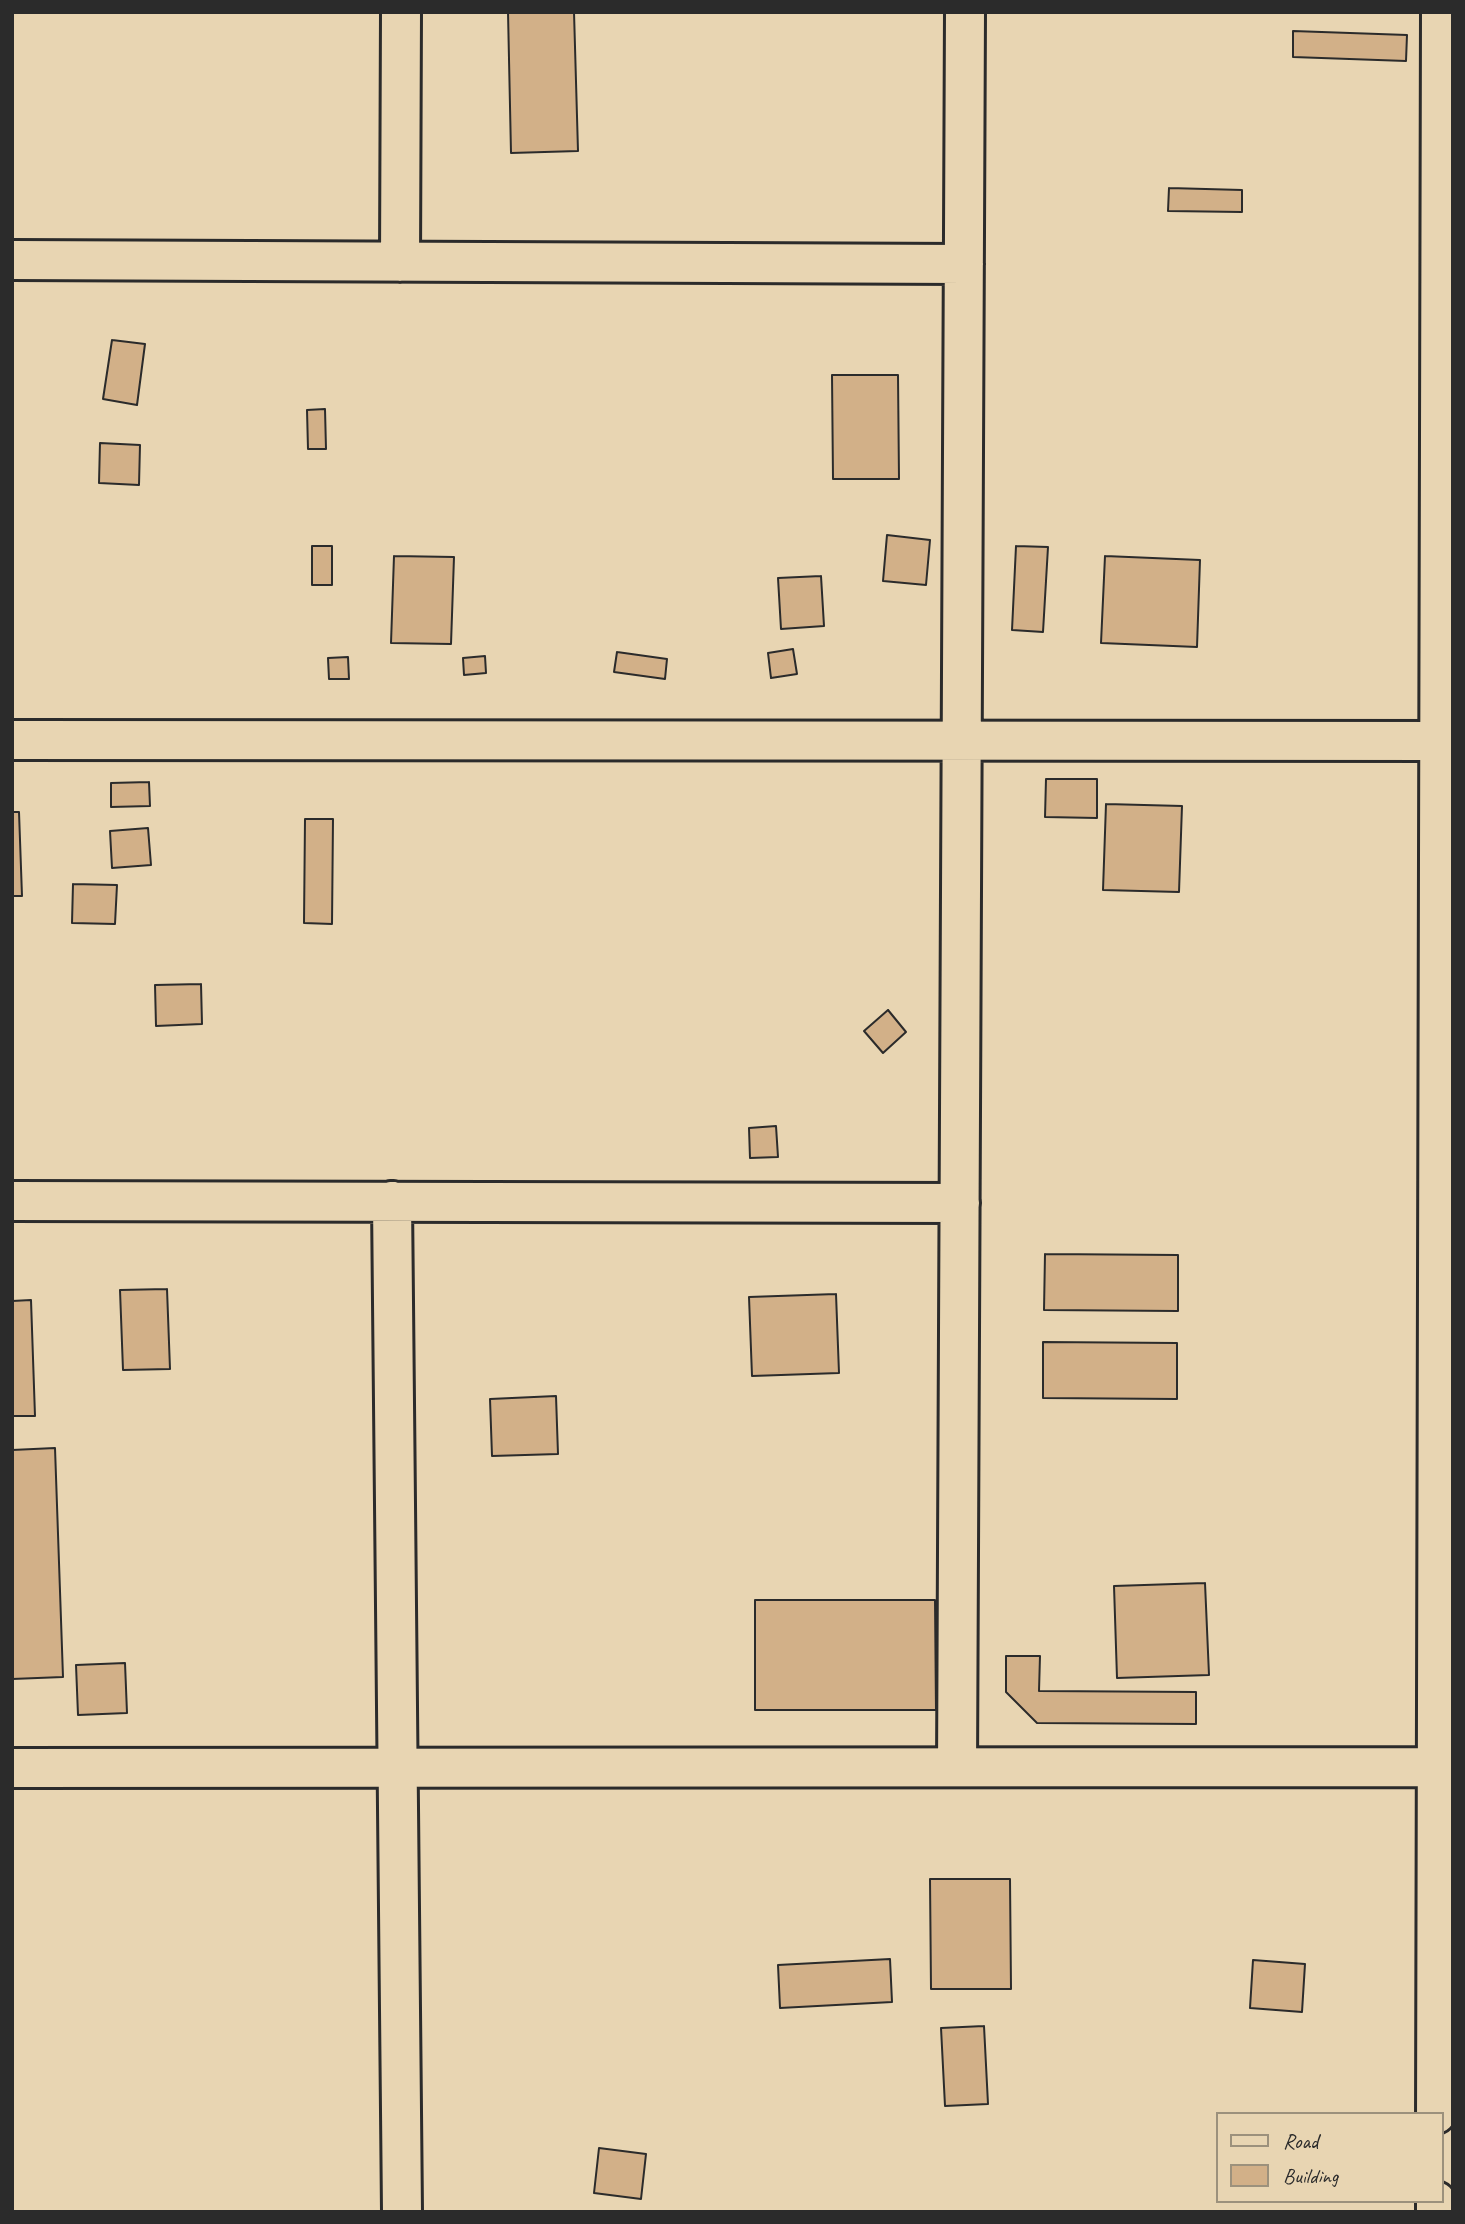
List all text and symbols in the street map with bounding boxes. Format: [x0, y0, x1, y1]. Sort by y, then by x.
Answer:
legend [1216, 2112, 1444, 2203]
text: Road [1283, 2128, 1318, 2154]
text: Building [1283, 2163, 1338, 2189]

